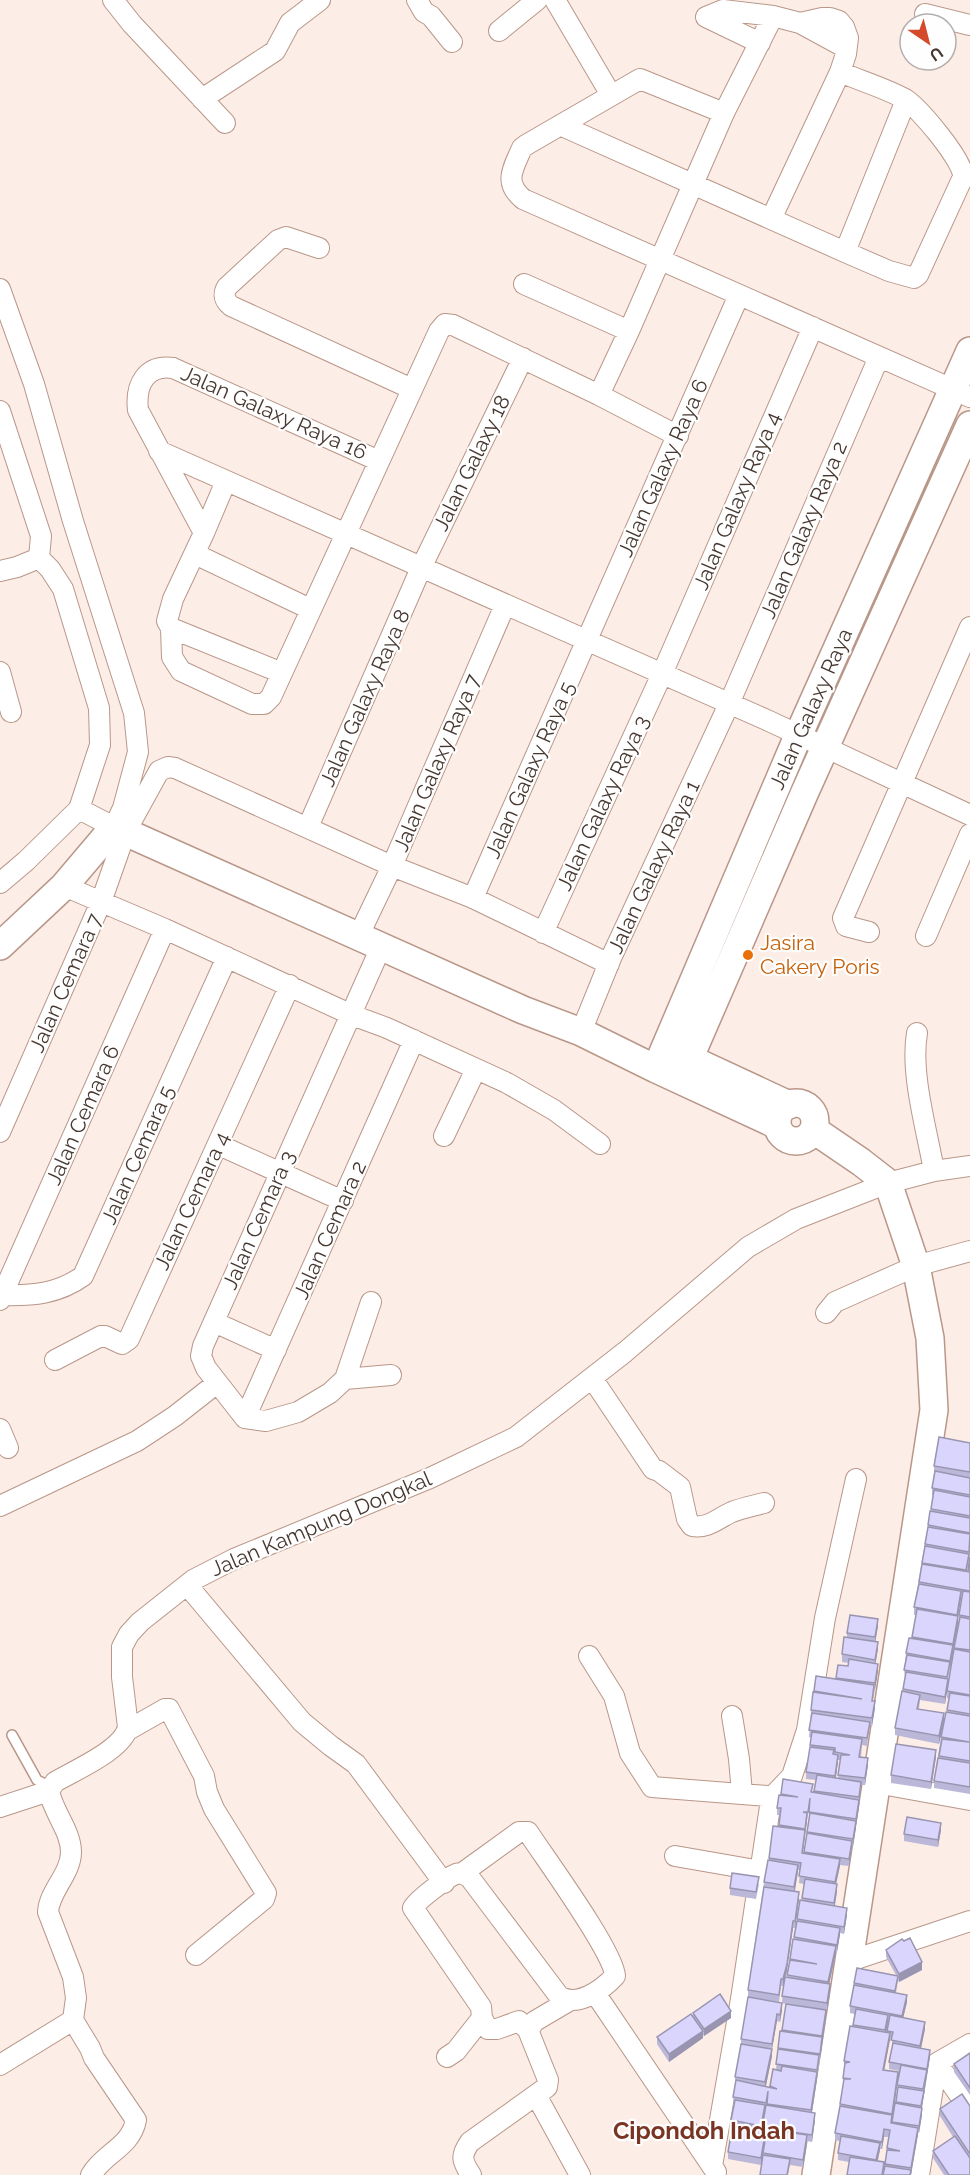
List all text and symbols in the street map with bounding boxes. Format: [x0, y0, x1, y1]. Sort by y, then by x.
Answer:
north arrow [898, 12, 958, 72]
text: U [926, 43, 947, 65]
street label: Jalan Galaxy Raya 16 [177, 360, 371, 465]
street label: Jalan Galaxy Raya 6 [612, 375, 713, 560]
street label: Jalan Galaxy 18 [428, 391, 515, 535]
street label: Jalan Galaxy Raya 4 [688, 408, 785, 593]
street label: Jalan Galaxy Raya 2 [755, 437, 852, 622]
street label: Jalan Galaxy Raya 8 [314, 605, 415, 790]
street label: Jalan Galaxy Raya [764, 624, 857, 793]
street label: Jalan Galaxy Raya 7 [388, 670, 486, 855]
street label: Jalan Galaxy Raya 5 [479, 678, 580, 862]
street label: Jalan Galaxy Raya 3 [551, 711, 654, 894]
street label: Jalan Galaxy Raya 1 [602, 776, 705, 957]
street label: Jalan Cemara 7 [24, 909, 108, 1056]
place label: Jasira Cakery Poris [760, 930, 880, 979]
marker: Jasira Cakery Poris [741, 948, 755, 962]
street label: Jalan Cemara 6 [41, 1041, 125, 1189]
street label: Jalan Cemara 5 [96, 1082, 179, 1228]
street label: Jalan Cemara 4 [149, 1128, 234, 1274]
street label: Jalan Cemara 3 [217, 1147, 300, 1293]
street label: Jalan Cemara 2 [288, 1157, 371, 1303]
street label: Jalan Kampung Dongkal [207, 1466, 435, 1581]
district label: Cipondoh Indah [613, 2116, 795, 2145]

